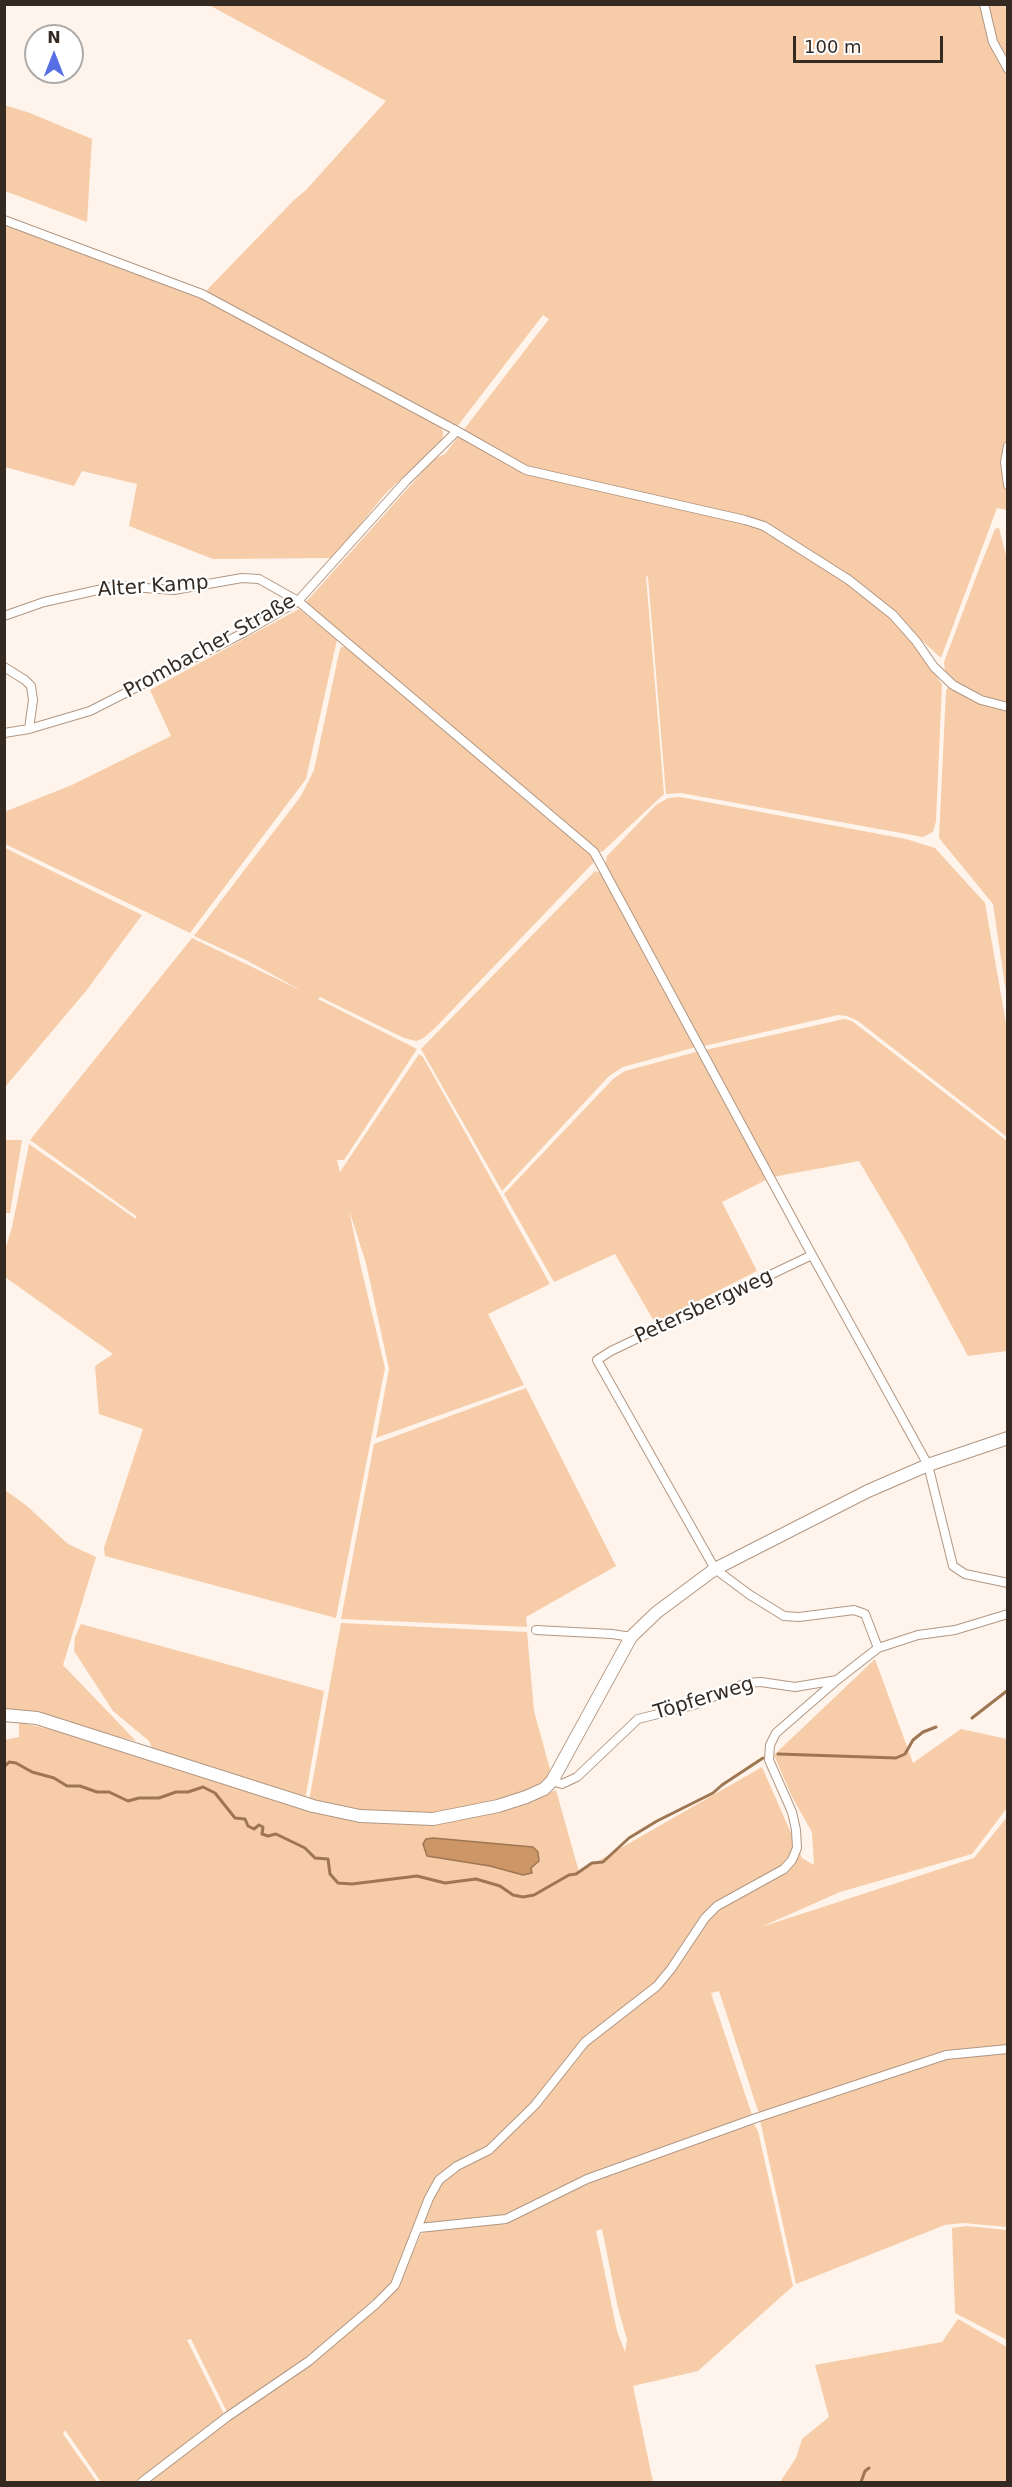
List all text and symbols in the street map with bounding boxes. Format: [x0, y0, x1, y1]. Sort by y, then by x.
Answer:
north arrow [24, 24, 84, 84]
scale bar [796, 24, 946, 62]
text: N [47, 28, 61, 47]
text: 100 m [804, 36, 862, 57]
street label: Alter Kamp [97, 571, 209, 603]
street label: Prombacher Straße [120, 590, 300, 704]
street label: Petersbergweg [631, 1265, 777, 1349]
street label: Töpferweg [651, 1672, 757, 1726]

